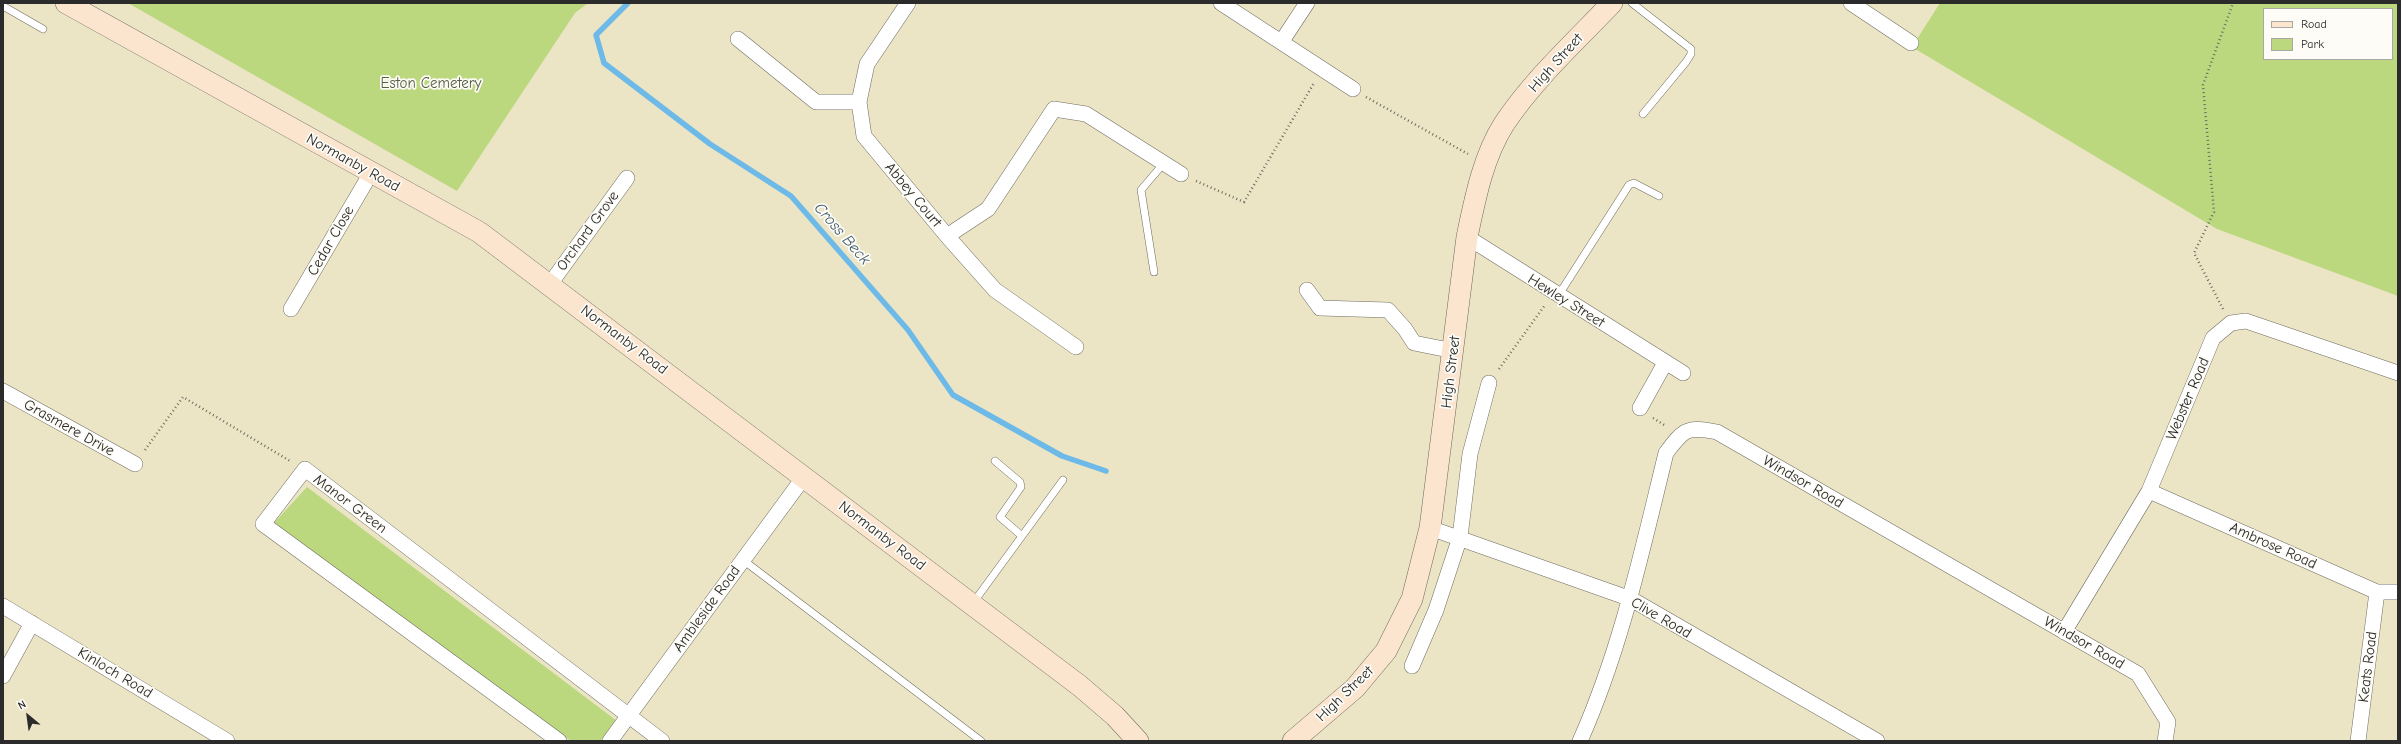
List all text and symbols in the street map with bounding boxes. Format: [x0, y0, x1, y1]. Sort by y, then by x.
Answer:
legend [2263, 8, 2393, 60]
text: Road [2301, 17, 2327, 31]
street label: High Street [1525, 30, 1587, 96]
text: Park [2301, 37, 2324, 51]
park label: Eston Cemetery [380, 75, 482, 93]
street label: Normanby Road [303, 130, 403, 196]
street label: Abbey Court [881, 159, 945, 231]
street label: Orchard Grove [553, 188, 623, 274]
water label: Cross Beck [810, 199, 874, 269]
street label: Cedar Close [304, 203, 358, 279]
street label: Hewley Street [1524, 270, 1608, 332]
street label: Normanby Road [577, 301, 671, 379]
street label: High Street [1438, 335, 1464, 409]
street label: Webster Road [2162, 355, 2214, 443]
street label: Grasmere Drive [21, 396, 117, 460]
street label: Windsor Road [1759, 452, 1847, 512]
street label: Manor Green [310, 471, 390, 537]
street label: Normanby Road [835, 497, 929, 575]
street label: Ambrose Road [2227, 519, 2319, 573]
street label: Ambleside Road [670, 562, 744, 656]
street label: Clive Road [1628, 594, 1694, 642]
street label: Windsor Road [2040, 613, 2128, 673]
street label: Keats Road [2355, 630, 2381, 704]
street label: Kinloch Road [74, 644, 156, 702]
street label: High Street [1313, 662, 1377, 726]
north arrow [8, 696, 48, 736]
text: N [16, 698, 28, 712]

